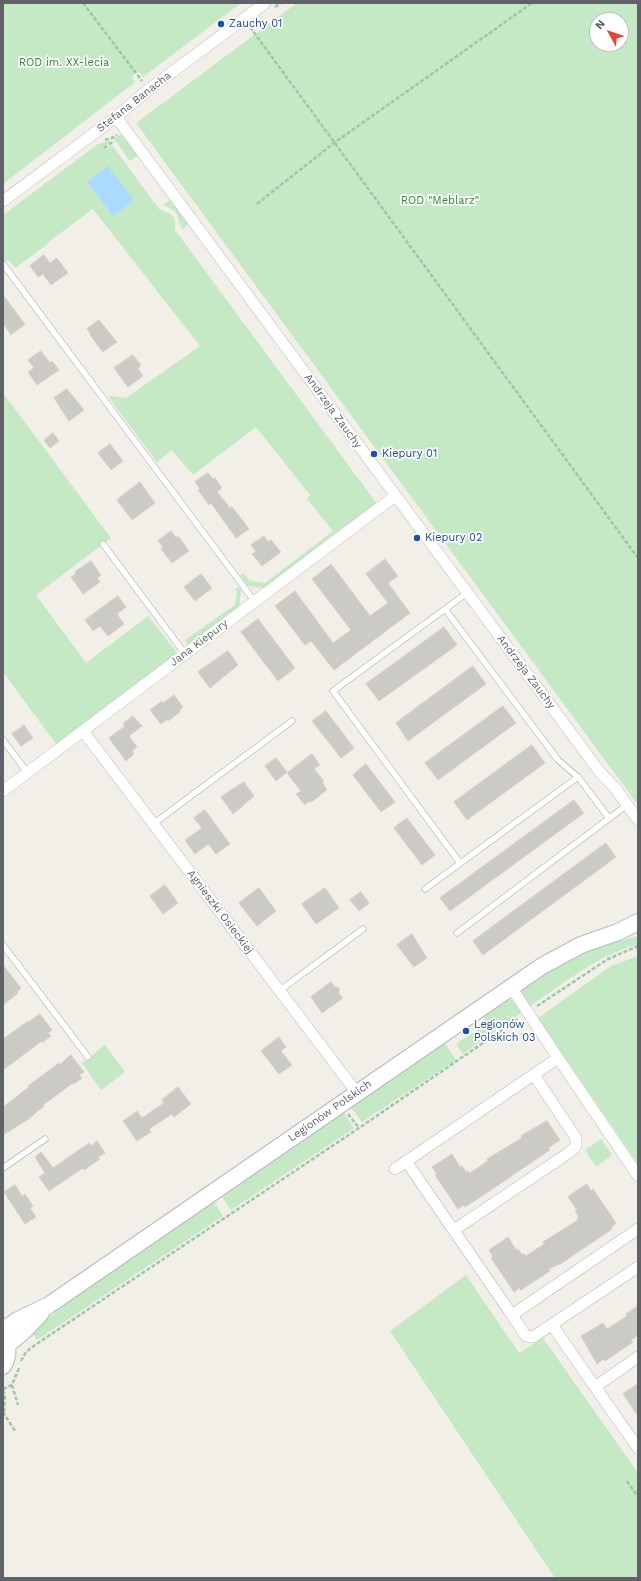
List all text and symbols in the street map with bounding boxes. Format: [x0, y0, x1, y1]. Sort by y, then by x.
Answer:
north arrow [589, 12, 629, 52]
place label: Zauchy 01 [229, 17, 282, 31]
text: N [593, 17, 608, 32]
marker: Zauchy 01 [216, 19, 226, 29]
park label: ROD im. XX-lecia [19, 56, 109, 70]
street label: Stefana Banacha [94, 69, 174, 135]
park label: ROD "Meblarz" [401, 194, 479, 208]
street label: Andrzeja Zauchy [302, 371, 364, 451]
place label: Kiepury 01 [382, 447, 437, 461]
marker: Kiepury 01 [369, 449, 379, 459]
place label: Kiepury 02 [425, 531, 482, 545]
marker: Kiepury 02 [412, 533, 422, 543]
street label: Jana Kiepury [167, 617, 231, 669]
street label: Andrzeja Zauchy [494, 633, 558, 711]
street label: Agnieszki Osieckiej [184, 867, 256, 957]
place label: Legionów Polskich 03 [474, 1018, 535, 1044]
marker: Legionów Polskich 03 [461, 1026, 471, 1036]
street label: Legionów Polskich [286, 1077, 374, 1145]

